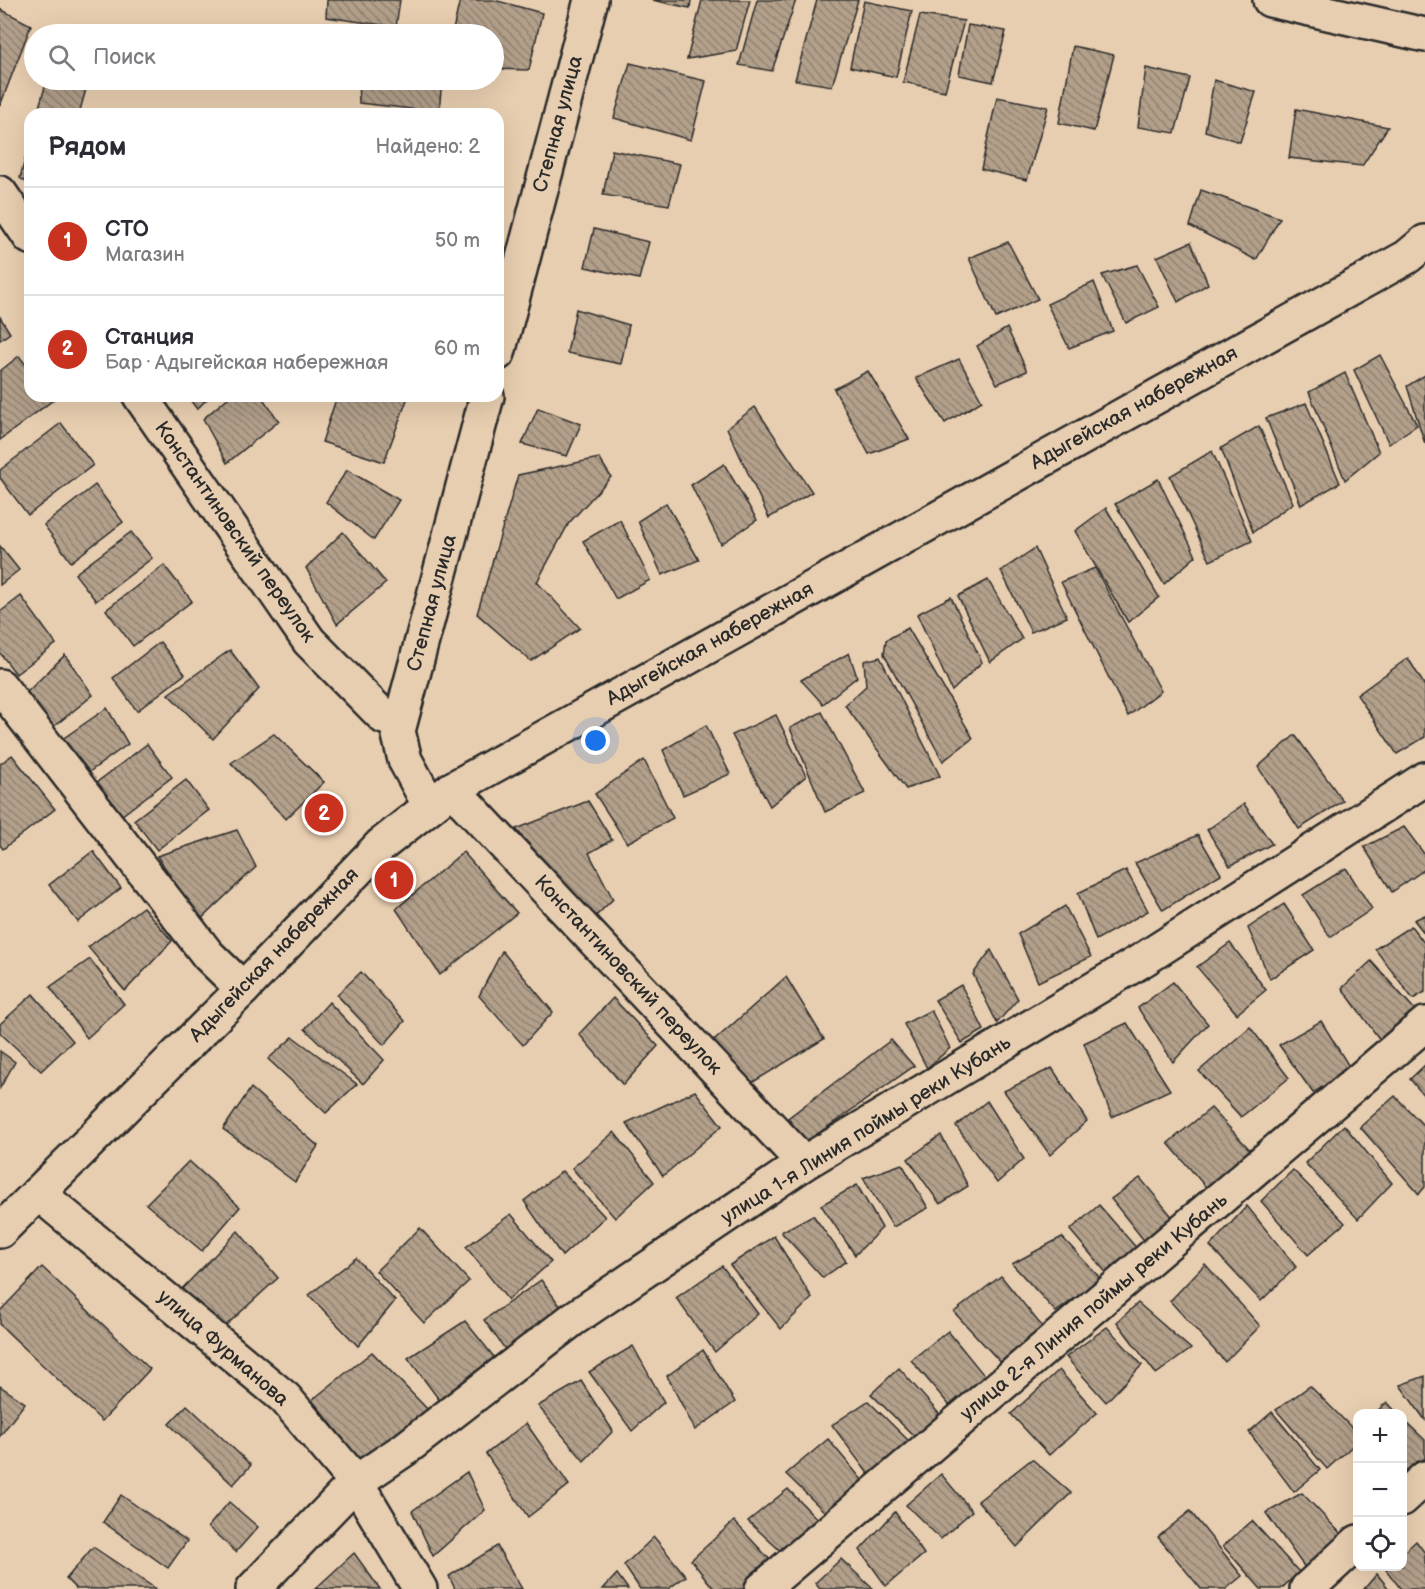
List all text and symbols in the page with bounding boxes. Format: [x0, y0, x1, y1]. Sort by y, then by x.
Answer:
search box [24, 24, 504, 90]
icon: search [45, 41, 78, 74]
text: Поиск [93, 44, 156, 71]
street label: Степная улица [528, 53, 588, 195]
text: Рядом [48, 132, 126, 163]
text: Найдено: 2 [376, 135, 480, 159]
text: СТО [105, 216, 149, 243]
text: 1 [63, 229, 72, 253]
text: 50 m [435, 229, 480, 253]
text: Магазин [105, 243, 185, 267]
text: Станция [105, 324, 194, 351]
text: 2 [62, 337, 73, 361]
text: 60 m [434, 337, 480, 361]
street label: Адыгейская набережная [1025, 341, 1242, 476]
text: Бар · Адыгейская набережная [105, 351, 388, 375]
street label: Константиновский переулок [149, 417, 321, 647]
street label: Степная улица [402, 532, 462, 674]
street label: Адыгейская набережная [601, 577, 818, 712]
your location [581, 726, 610, 755]
pin: 2 [304, 790, 344, 836]
pin: 1 [374, 858, 414, 902]
street label: Адыгейская набережная [184, 863, 364, 1048]
street label: Константиновский переулок [529, 870, 727, 1080]
street label: улица 1-я Линия поймы реки Кубань [717, 1030, 1015, 1230]
street label: улица 2-я Линия поймы реки Кубань [956, 1188, 1233, 1426]
street label: улица Фурманова [153, 1285, 294, 1412]
map controls [1353, 1409, 1407, 1571]
button: + [1353, 1409, 1407, 1463]
button: − [1353, 1463, 1407, 1517]
button: locate [1353, 1517, 1407, 1571]

